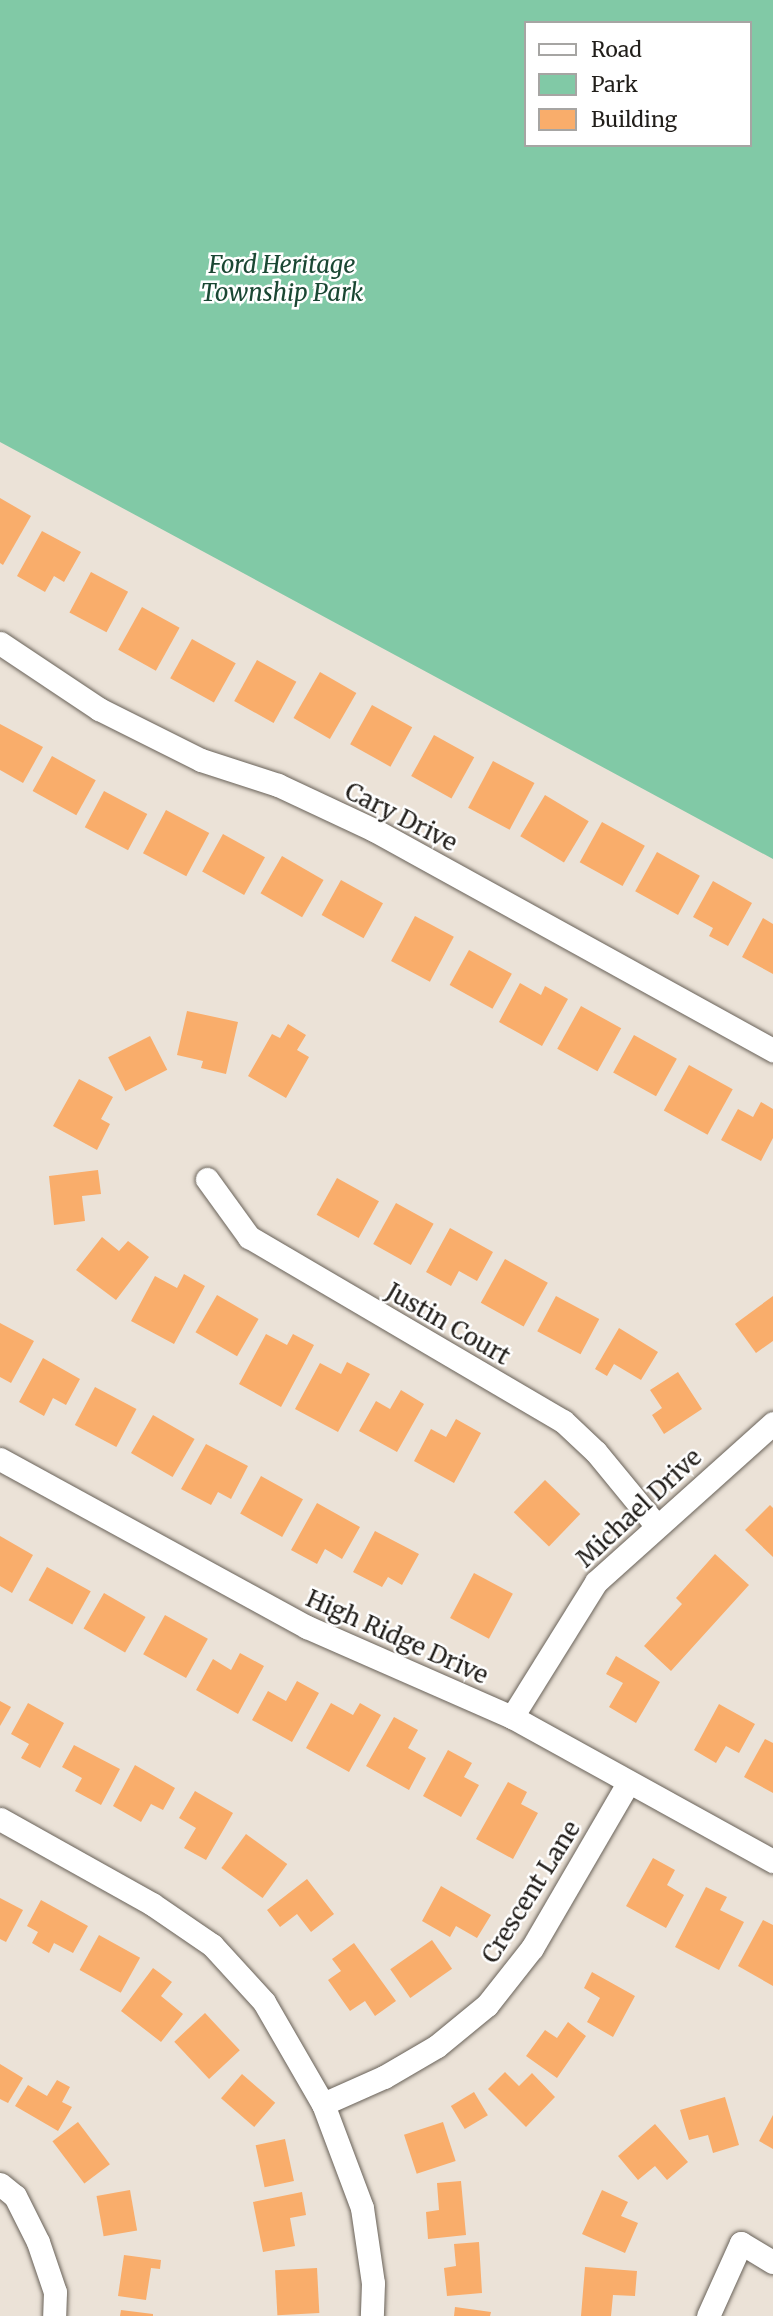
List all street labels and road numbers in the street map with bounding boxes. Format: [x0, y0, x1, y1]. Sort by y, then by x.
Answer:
street label: Cary Drive [340, 777, 462, 857]
street label: Justin Court [381, 1277, 515, 1371]
street label: Michael Drive [571, 1443, 707, 1573]
street label: High Ridge Drive [302, 1584, 492, 1690]
street label: Crescent Lane [476, 1816, 586, 1968]

